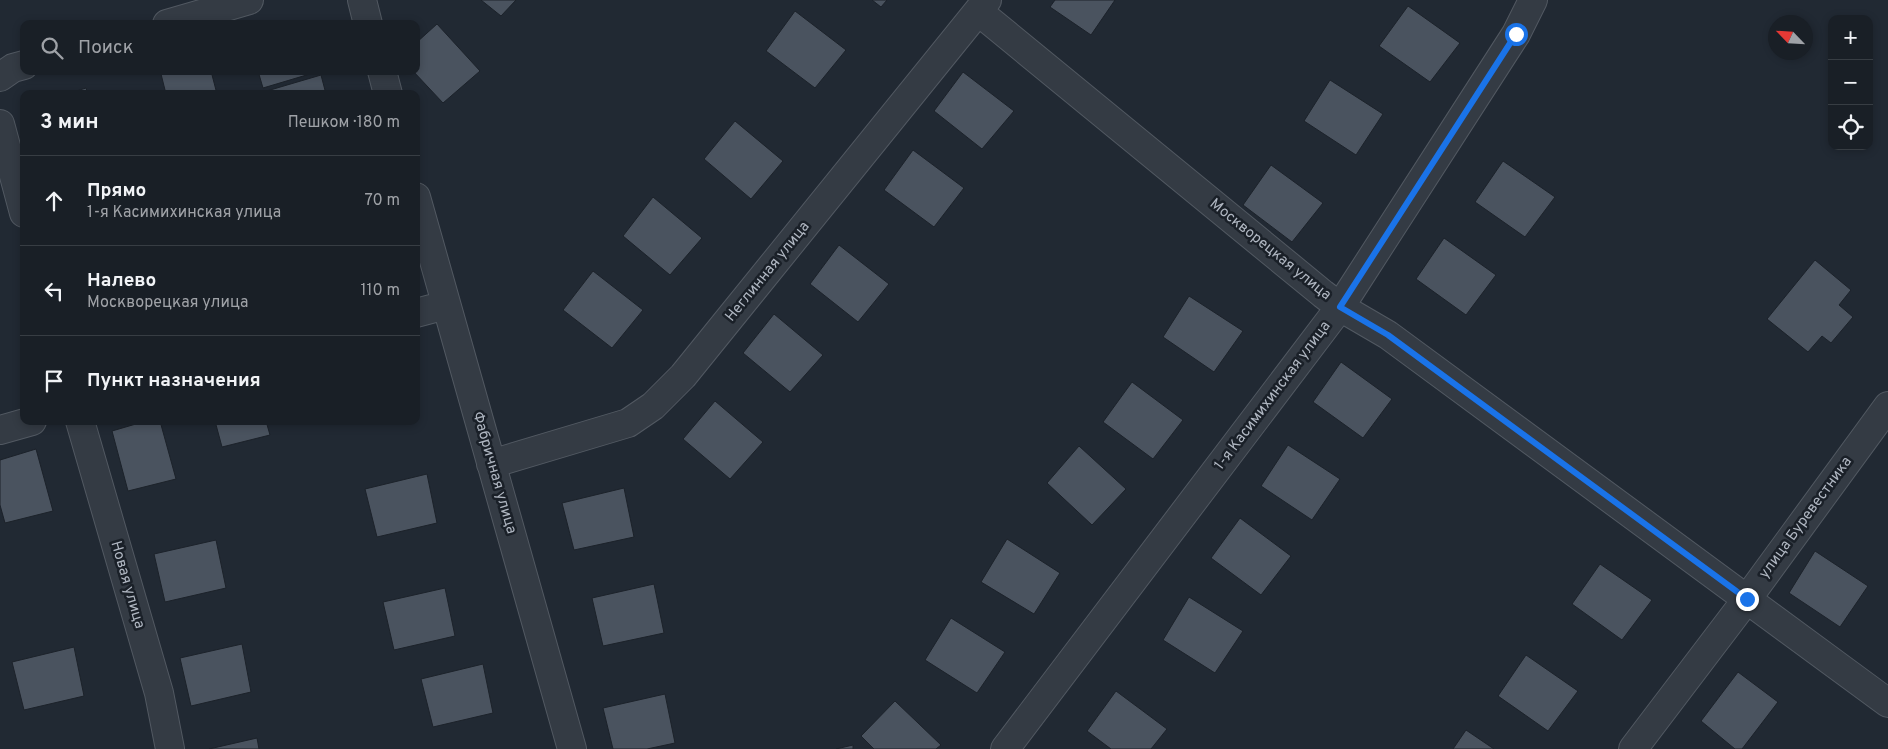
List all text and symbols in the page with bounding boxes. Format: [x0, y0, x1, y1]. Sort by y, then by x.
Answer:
north arrow [1768, 15, 1813, 60]
map controls [1828, 15, 1873, 150]
button: + [1828, 15, 1873, 60]
search box [20, 20, 420, 75]
route start [1505, 23, 1528, 46]
icon: search [38, 34, 66, 62]
text: Поиск [78, 36, 134, 60]
button: − [1828, 60, 1873, 105]
button: locate [1828, 105, 1873, 150]
text: 3 мин [40, 109, 99, 136]
text: Пешком · 180 m [288, 113, 400, 133]
text: Прямо [87, 179, 146, 203]
icon: ahead [40, 187, 68, 215]
text: 70 m [365, 191, 400, 211]
street label: Москворецкая улица [1205, 195, 1335, 305]
text: 1-я Касимихинская улица [87, 203, 281, 223]
street label: Неглинная улица [722, 218, 814, 326]
text: Налево [87, 269, 156, 293]
icon: left [40, 277, 68, 305]
text: 110 m [360, 281, 400, 301]
text: Москворецкая улица [87, 293, 248, 313]
street label: 1-я Касимихинская улица [1211, 318, 1335, 474]
icon: arrive [40, 367, 68, 395]
text: Пункт назначения [87, 369, 261, 393]
street label: Фабричная улица [467, 410, 521, 536]
street label: улица Буревестника [1755, 453, 1857, 583]
street label: Новая улица [105, 539, 149, 631]
route end [1736, 588, 1759, 611]

